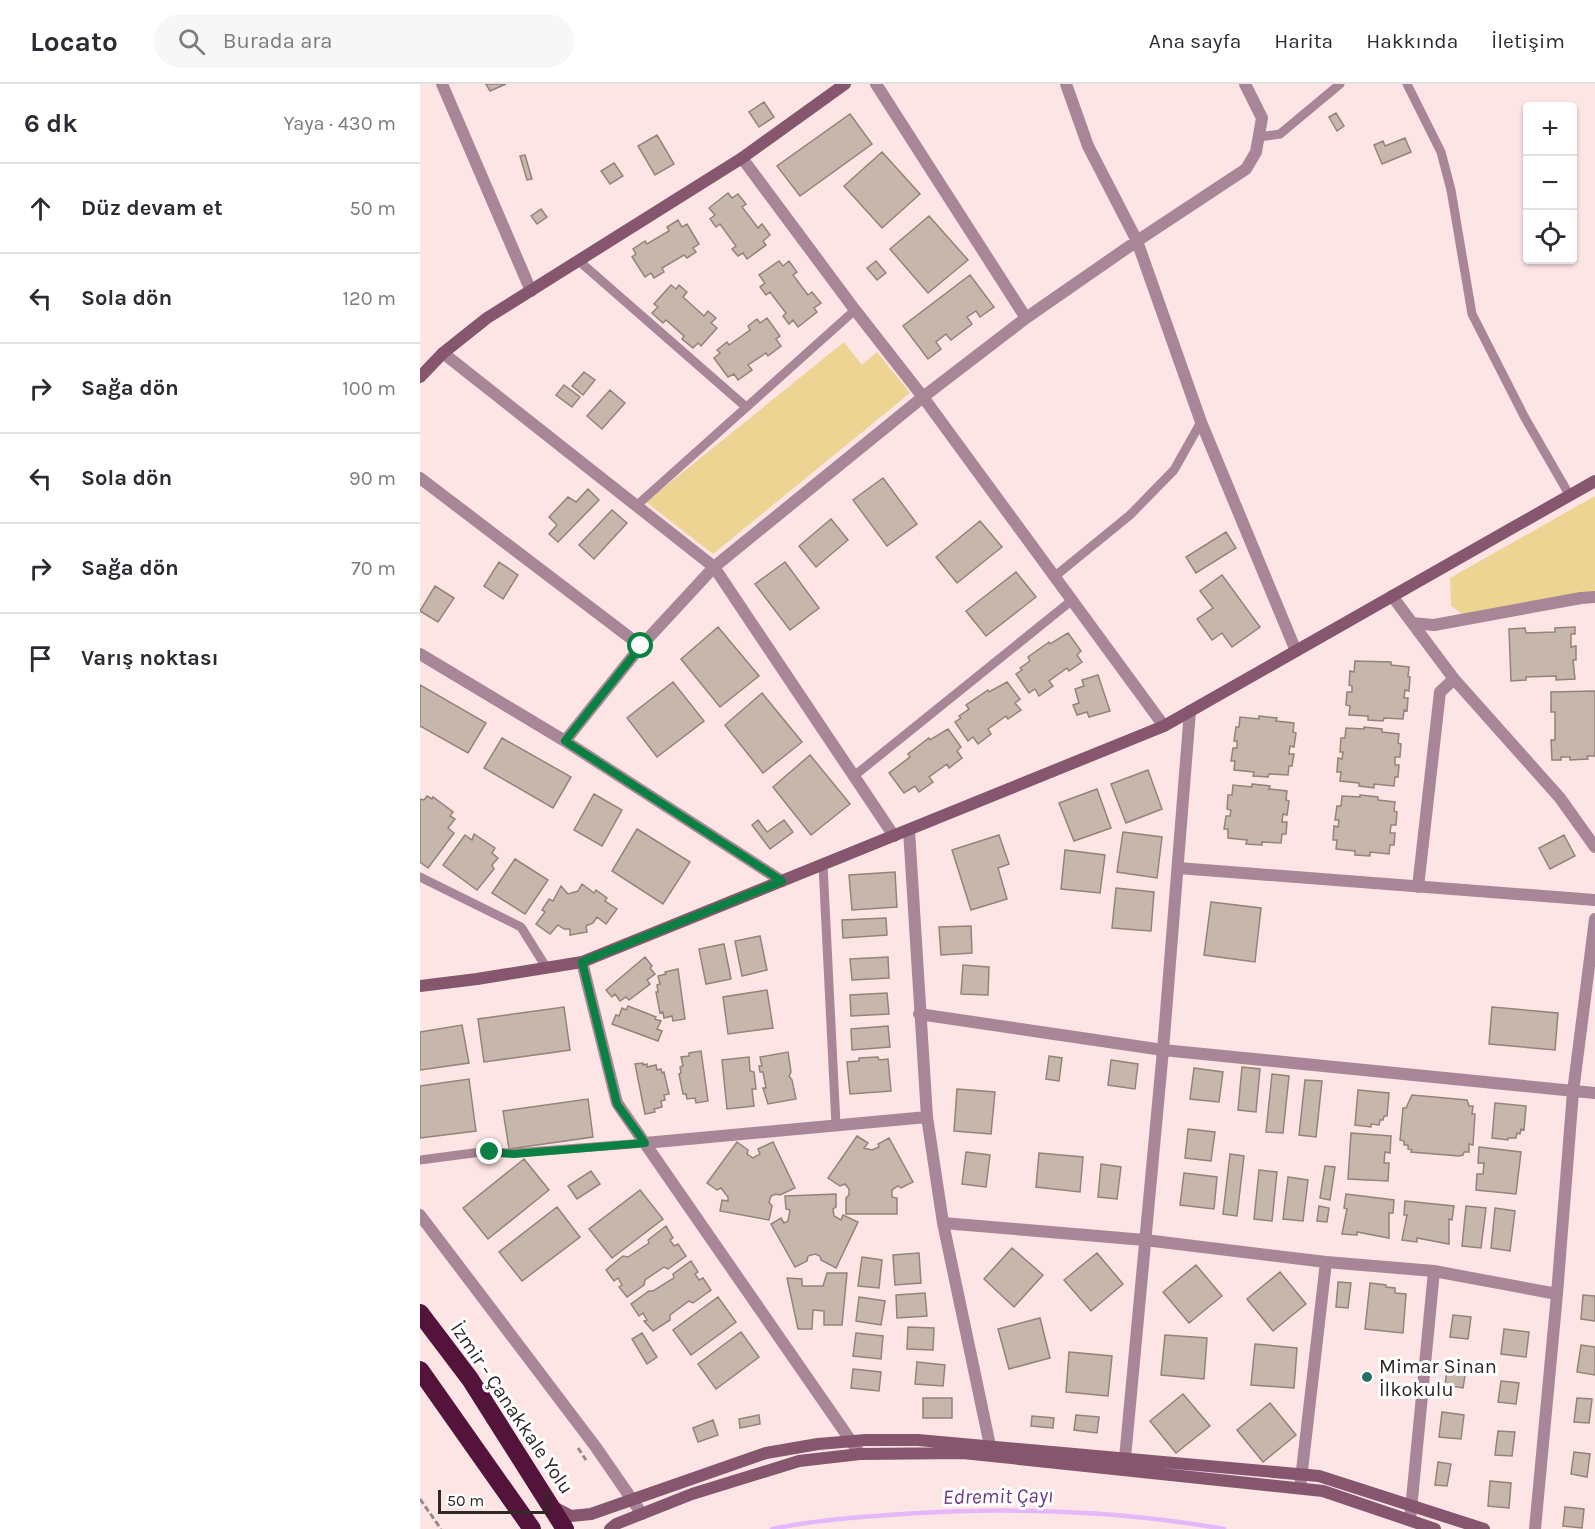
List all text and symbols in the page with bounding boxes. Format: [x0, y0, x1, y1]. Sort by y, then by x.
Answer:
search box [154, 14, 574, 68]
text: Locato [30, 25, 118, 58]
icon: search [175, 25, 208, 58]
text: Burada ara [223, 28, 332, 54]
text: Ana sayfa [1149, 29, 1241, 53]
text: Harita [1274, 29, 1333, 53]
text: Hakkında [1366, 29, 1458, 53]
text: İletişim [1491, 29, 1565, 53]
map controls [1523, 102, 1577, 264]
button: + [1523, 102, 1577, 156]
text: 6 dk [24, 108, 78, 139]
text: Yaya · 430 m [284, 112, 396, 135]
button: − [1523, 156, 1577, 210]
icon: ahead [24, 192, 57, 225]
text: Düz devam et [81, 195, 223, 221]
text: 50 m [349, 197, 396, 220]
button: locate [1523, 210, 1577, 264]
icon: left [24, 282, 57, 315]
text: Sola dön [81, 285, 172, 311]
text: 120 m [342, 287, 396, 310]
icon: right [24, 372, 57, 405]
text: Sağa dön [81, 375, 179, 401]
text: 100 m [342, 377, 396, 400]
icon: left [24, 462, 57, 495]
text: Sola dön [81, 465, 172, 491]
text: 90 m [349, 467, 396, 490]
icon: right [24, 552, 57, 585]
text: Sağa dön [81, 555, 179, 581]
text: 70 m [351, 557, 396, 580]
route start [627, 632, 653, 658]
icon: arrive [24, 642, 57, 675]
text: Varış noktası [81, 645, 219, 671]
route end [476, 1138, 502, 1164]
street label: İzmir - Çanakkale Yolu [446, 1318, 578, 1498]
place label: Mimar Sinan İlkokulu [1379, 1355, 1497, 1401]
marker: Mimar Sinan İlkokulu [1360, 1370, 1374, 1384]
water label: Edremit Çayı [942, 1483, 1054, 1509]
scale bar [438, 1487, 549, 1514]
text: 50 m [447, 1491, 484, 1510]

